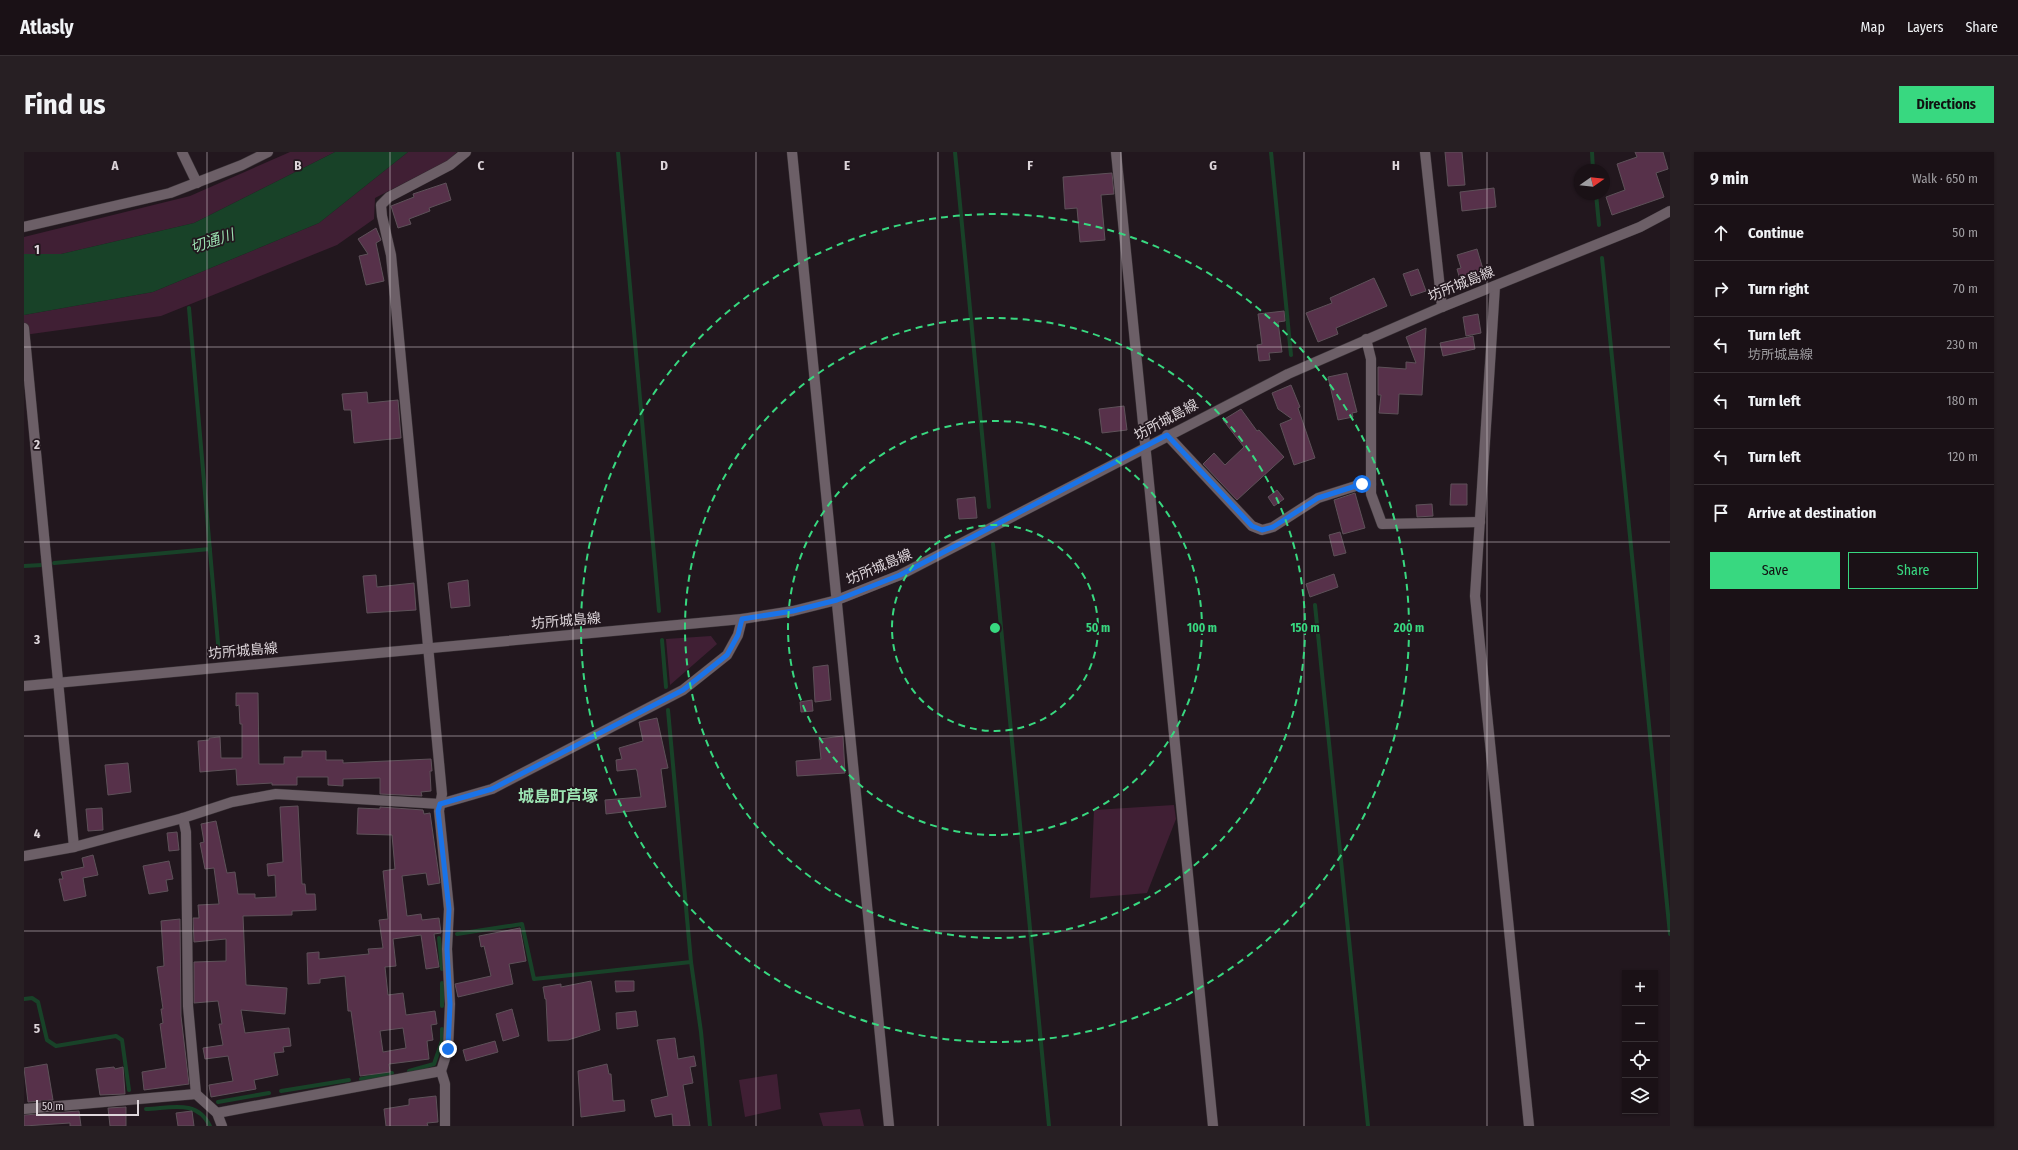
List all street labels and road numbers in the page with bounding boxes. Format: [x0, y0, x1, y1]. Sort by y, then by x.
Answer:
street label: 坊所城島線 [1425, 263, 1497, 305]
street label: 坊所城島線 [1131, 396, 1201, 444]
street label: 坊所城島線 [843, 546, 915, 588]
street label: 坊所城島線 [530, 609, 602, 633]
street label: 坊所城島線 [207, 639, 279, 663]

